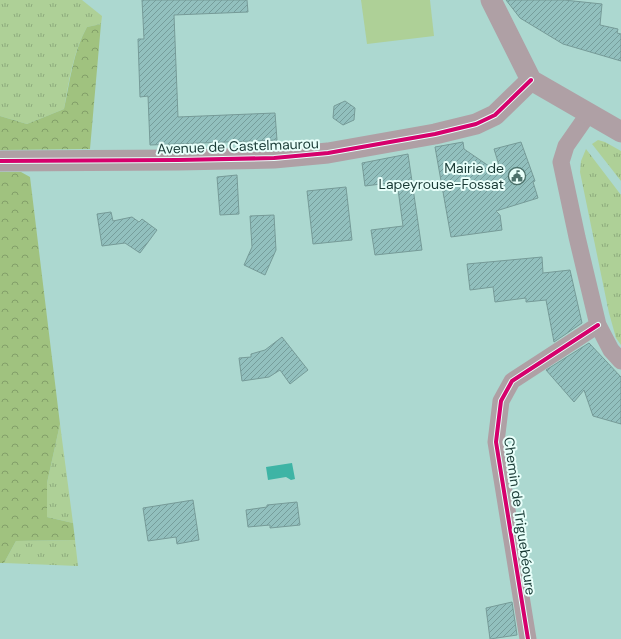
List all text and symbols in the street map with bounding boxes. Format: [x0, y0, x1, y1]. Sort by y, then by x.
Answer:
street label: Avenue de Castelmaurou [157, 134, 319, 158]
place label: Mairie de Lapeyrouse-Fossat [379, 159, 504, 193]
public building icon: Mairie de Lapeyrouse-Fossat [507, 166, 527, 186]
street label: Chemin de Triguebéoure [500, 436, 540, 596]

